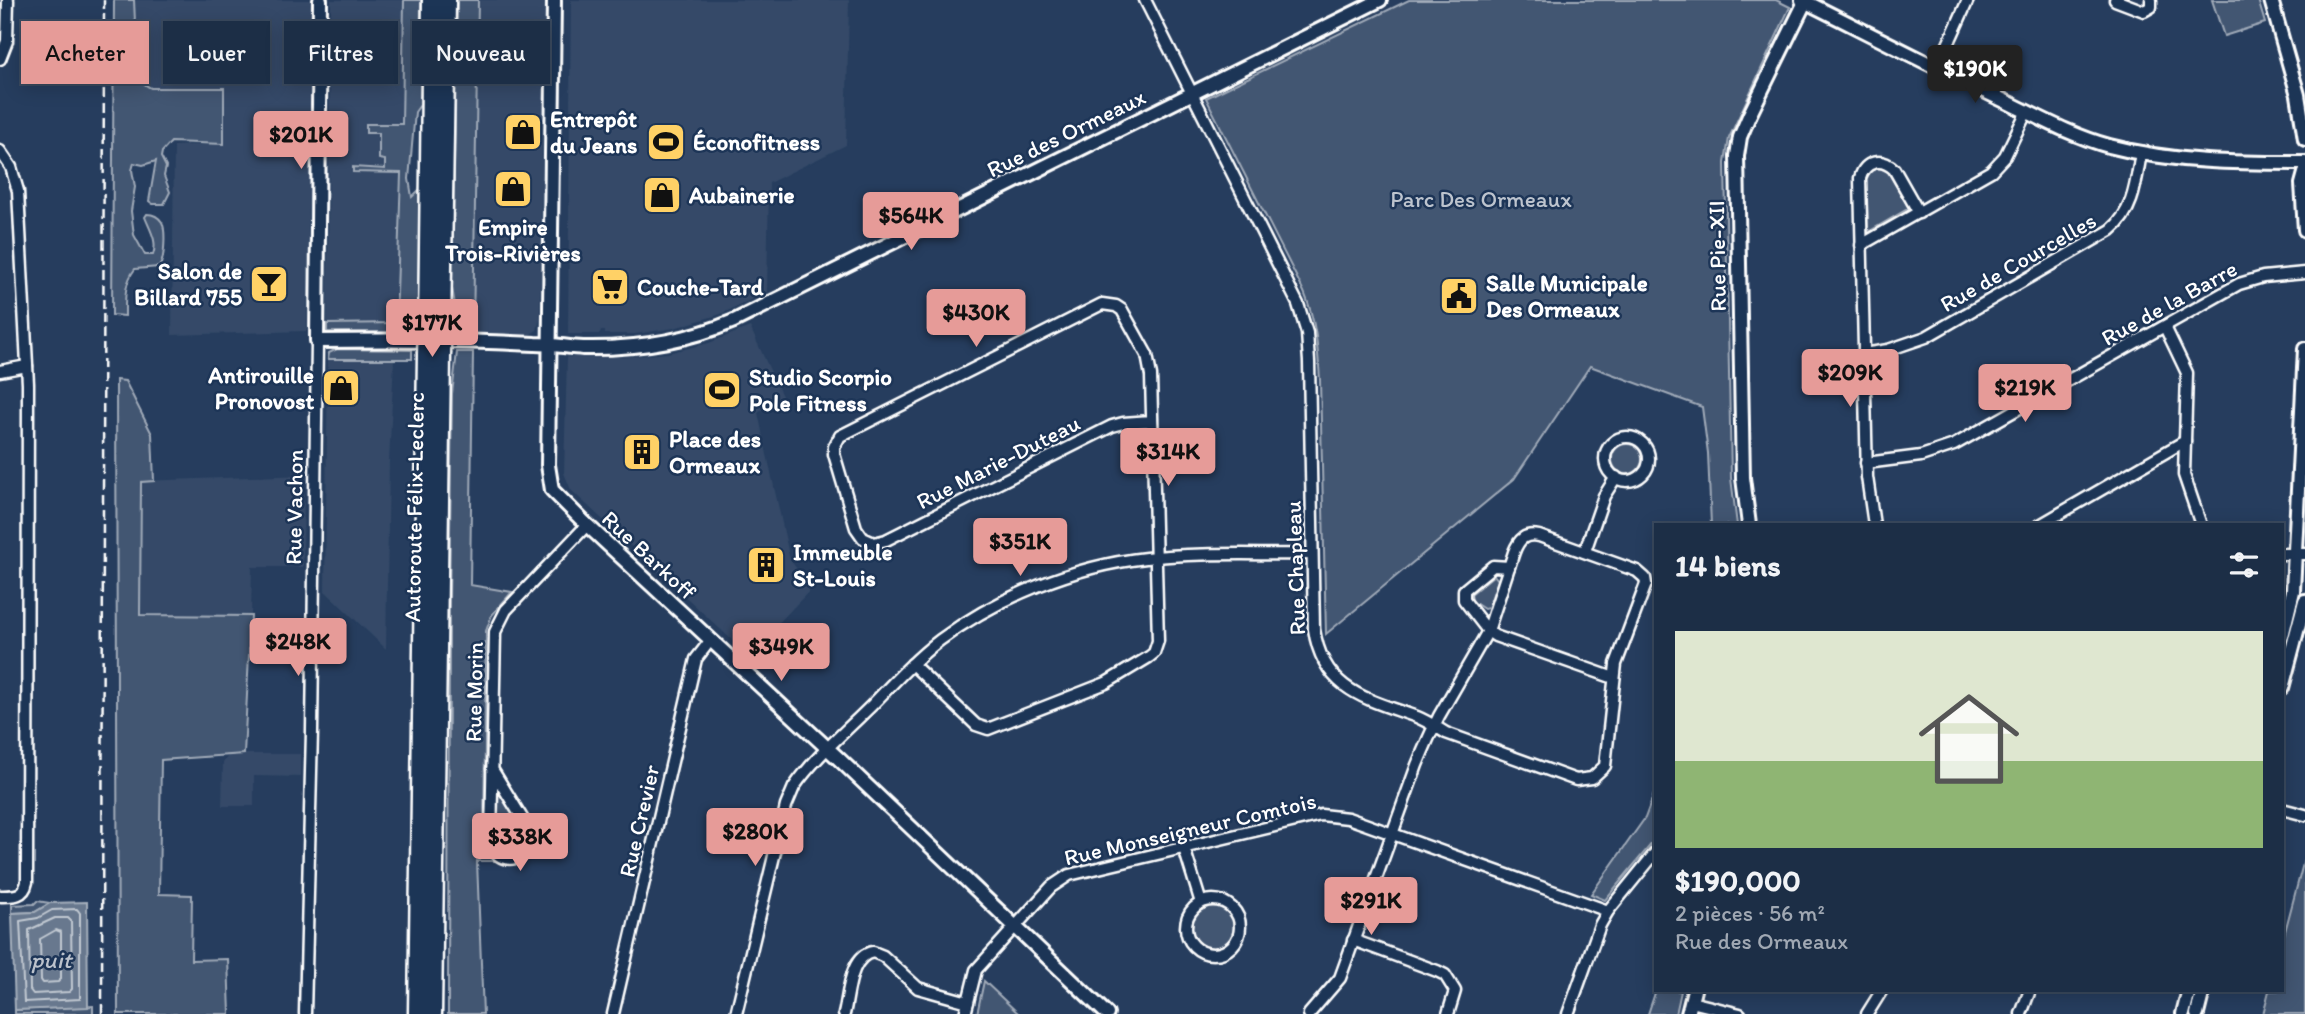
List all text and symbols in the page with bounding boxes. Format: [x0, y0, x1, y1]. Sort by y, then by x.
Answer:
chip: Acheter [21, 21, 149, 84]
chip: Louer [163, 21, 270, 84]
chip: Filtres [284, 21, 398, 84]
chip: Nouveau [412, 21, 550, 84]
pin: $190K [1926, 46, 2024, 105]
text: $190K [1943, 54, 2007, 82]
street label: Rue des Ormeaux [982, 82, 1150, 183]
place label: Entrepôt du Jeans [550, 105, 637, 159]
pin: $201K [252, 111, 350, 171]
shop icon: Entrepôt du Jeans [502, 111, 544, 153]
text: $201K [269, 120, 333, 148]
sports icon: Éconofitness [645, 121, 687, 163]
place label: Éconofitness [693, 128, 820, 156]
shop icon: Empire Trois-Rivières [492, 168, 534, 210]
shop icon: Aubainerie [641, 174, 683, 216]
place label: Aubainerie [688, 181, 795, 209]
park label: Parc Des Ormeaux [1390, 185, 1572, 213]
pin: $564K [862, 192, 960, 252]
street label: Rue Pie-XII [1702, 200, 1732, 312]
text: $564K [879, 201, 943, 229]
street label: Rue de Courcelles [1935, 206, 2101, 318]
place label: Empire Trois-Rivières [444, 213, 581, 267]
street label: Rue de la Barre [2096, 254, 2242, 352]
place label: Salon de Billard 755 [134, 257, 242, 311]
bar icon: Salon de Billard 755 [248, 263, 290, 305]
supermarket icon: Couche-Tard [589, 266, 631, 308]
place label: Salle Municipale Des Ormeaux [1486, 269, 1648, 323]
place label: Couche-Tard [637, 273, 764, 301]
public building icon: Salle Municipale Des Ormeaux [1438, 275, 1480, 317]
pin: $430K [927, 290, 1025, 349]
text: $430K [943, 298, 1009, 326]
pin: $177K [383, 300, 481, 359]
text: $177K [402, 308, 462, 336]
pin: $209K [1801, 350, 1899, 409]
text: $209K [1818, 358, 1882, 386]
place label: Antirouille Pronovost [207, 361, 314, 415]
place label: Studio Scorpio Pole Fitness [749, 363, 892, 417]
pin: $219K [1976, 364, 2074, 424]
shop icon: Antirouille Pronovost [320, 367, 362, 409]
sports icon: Studio Scorpio Pole Fitness [701, 369, 743, 411]
text: $219K [1994, 373, 2056, 401]
street label: Autoroute Félix-Leclerc [398, 392, 430, 622]
street label: Rue Marie-Duteau [911, 409, 1085, 515]
place label: Place des Ormeaux [669, 425, 761, 479]
pin: $314K [1119, 428, 1217, 488]
building icon: Place des Ormeaux [621, 431, 663, 473]
text: $314K [1136, 437, 1200, 465]
street label: Rue Vachon [279, 449, 309, 565]
street label: Rue Chapleau [1279, 500, 1311, 636]
street label: Rue Barkoff [596, 504, 702, 606]
pin: $351K [971, 518, 1069, 578]
text: $351K [989, 527, 1051, 555]
place label: Immeuble St-Louis [793, 538, 893, 592]
building icon: Immeuble St-Louis [745, 544, 787, 586]
icon: filters [2225, 546, 2263, 584]
text: 14 biens [1675, 547, 1781, 584]
pin: $248K [249, 618, 347, 678]
pin: $349K [732, 624, 830, 683]
text: $248K [266, 627, 330, 655]
text: $349K [749, 632, 813, 660]
street label: Rue Morin [459, 642, 489, 742]
icon: home [1906, 676, 2032, 802]
street label: Rue Crevier [613, 762, 665, 880]
street label: Rue Monseigneur Comtois [1061, 786, 1319, 872]
pin: $280K [706, 808, 804, 868]
pin: $338K [471, 814, 569, 873]
text: $280K [722, 817, 788, 845]
text: $338K [488, 822, 552, 850]
text: $190,000 [1675, 862, 1801, 899]
pin: $291K [1322, 878, 1420, 937]
text: $291K [1340, 886, 1402, 914]
text: 2 pièces · 56 m² [1675, 899, 1825, 927]
text: Rue des Ormeaux [1675, 927, 1848, 955]
water label: puit [30, 945, 74, 974]

